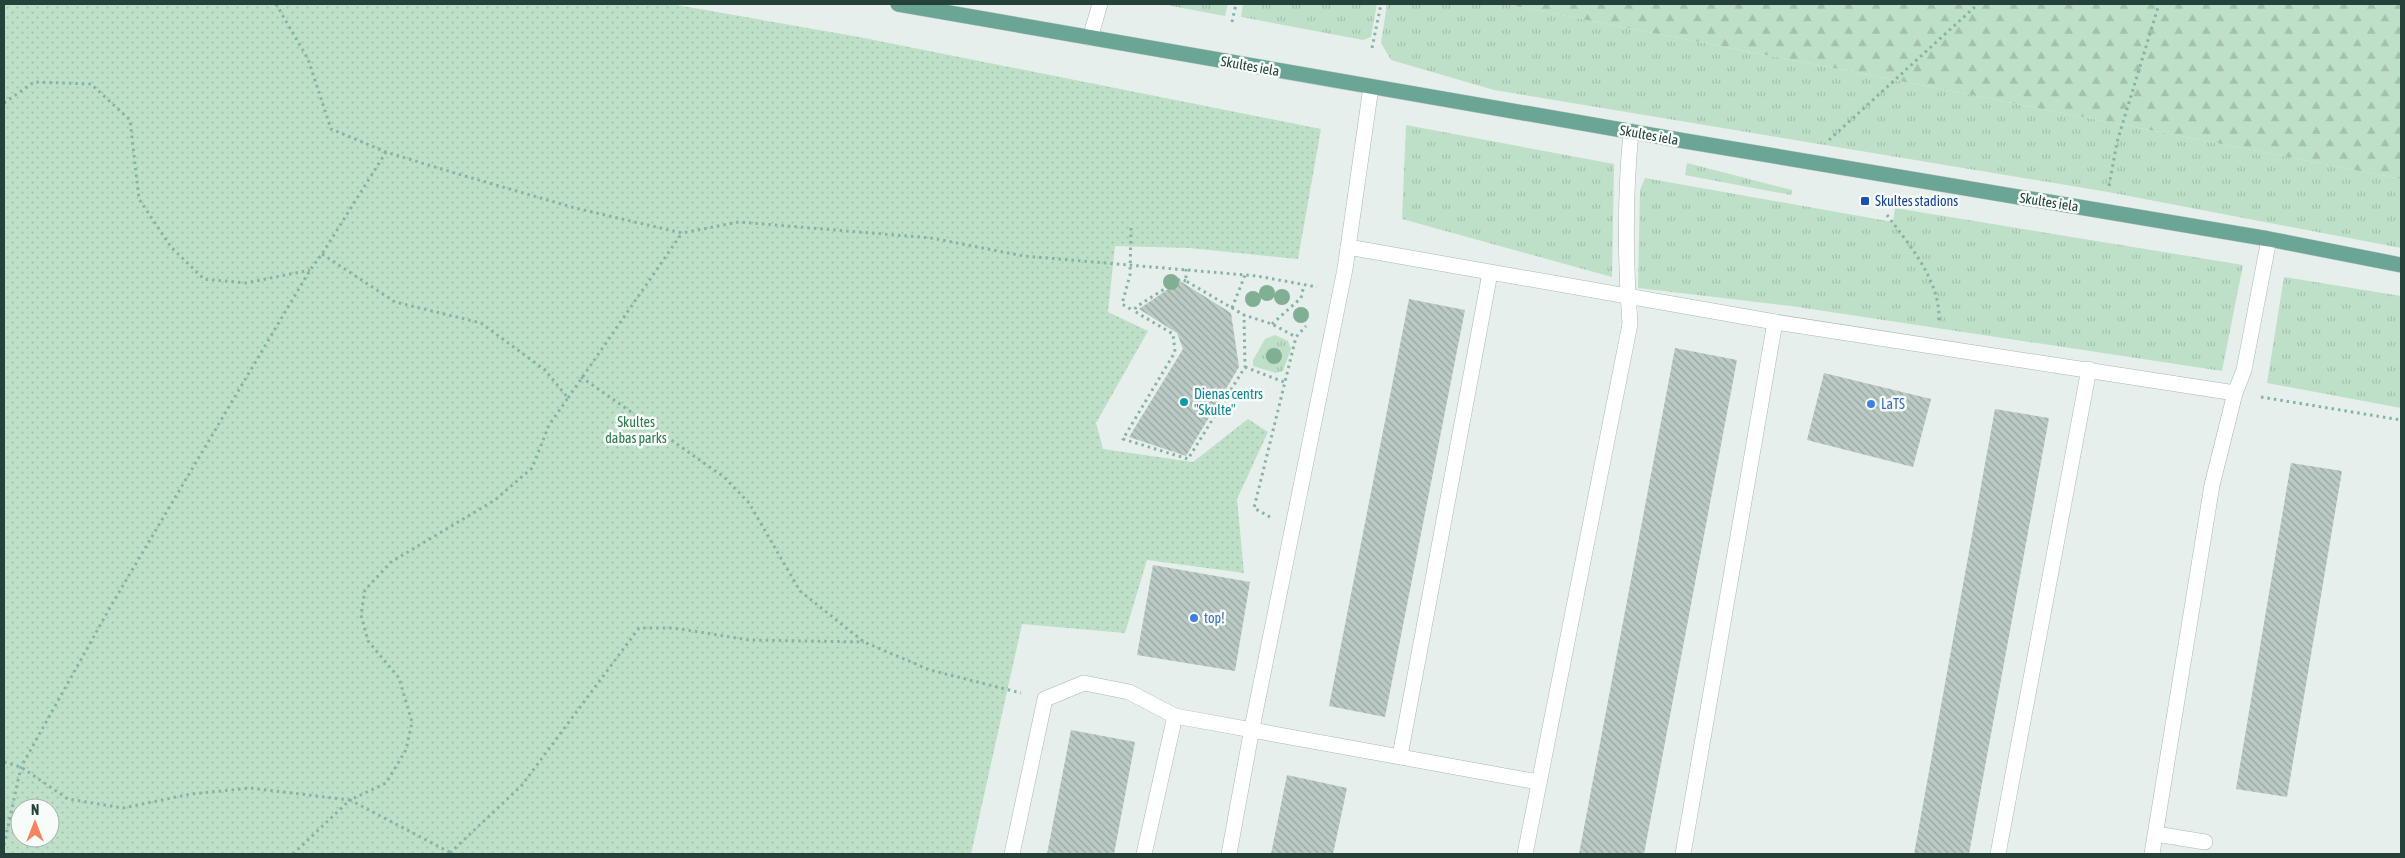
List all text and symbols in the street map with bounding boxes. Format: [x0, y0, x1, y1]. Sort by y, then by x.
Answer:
street label: Skultes iela [1219, 53, 1281, 79]
street label: Skultes iela [1618, 122, 1680, 148]
street label: Skultes iela [2018, 189, 2080, 215]
place label: Skultes stadions [1875, 193, 1958, 209]
marker: Skultes stadions [1859, 195, 1871, 207]
place label: Dienas centrs "Skulte" [1194, 386, 1263, 418]
marker: Dienas centrs "Skulte" [1178, 396, 1190, 408]
place label: LaTS [1881, 396, 1905, 412]
marker: LaTS [1865, 398, 1877, 410]
park label: Skultes dabas parks [605, 414, 667, 446]
place label: top! [1204, 610, 1225, 626]
marker: top! [1188, 612, 1200, 624]
north arrow [10, 798, 60, 848]
text: N [31, 802, 39, 818]

